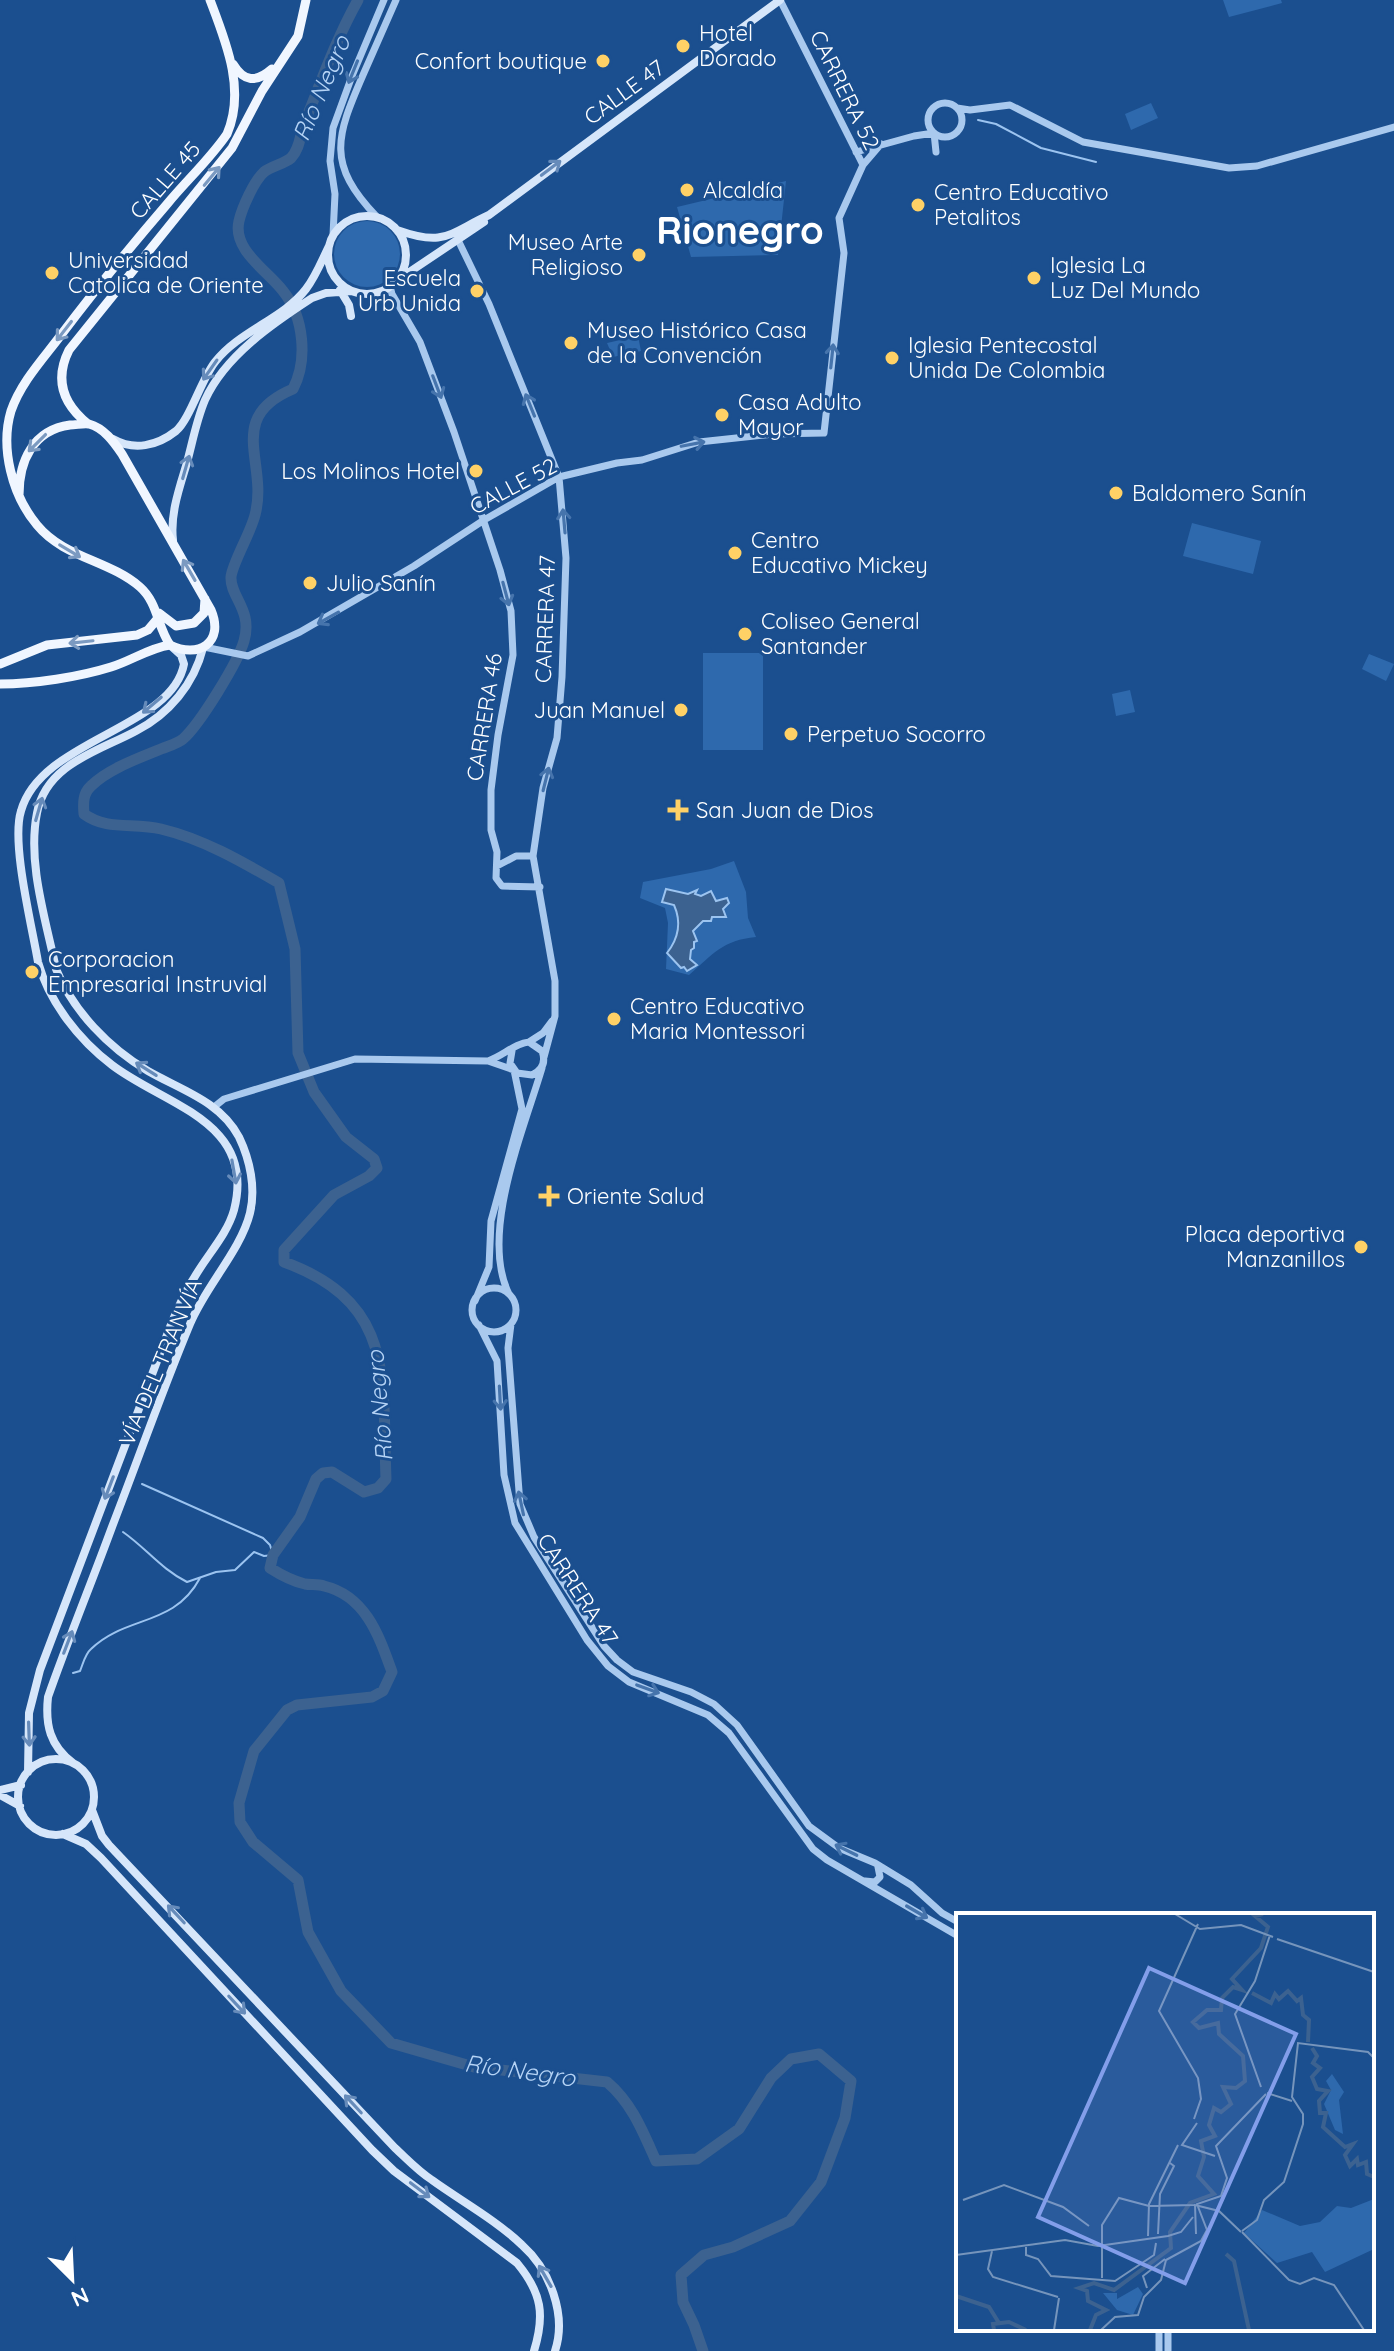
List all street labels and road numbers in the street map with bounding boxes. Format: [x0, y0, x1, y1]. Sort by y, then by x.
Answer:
street label: CARRERA 52 [804, 26, 886, 154]
street label: CALLE 47 [578, 53, 670, 131]
street label: CALLE 45 [124, 135, 206, 225]
street label: CALLE 52 [465, 451, 561, 521]
street label: CARRERA 47 [529, 555, 561, 683]
street label: CARRERA 46 [460, 651, 508, 783]
street label: VÍA DEL TRANVÍA [112, 1274, 208, 1450]
street label: CARRERA 47 [531, 1528, 625, 1650]

